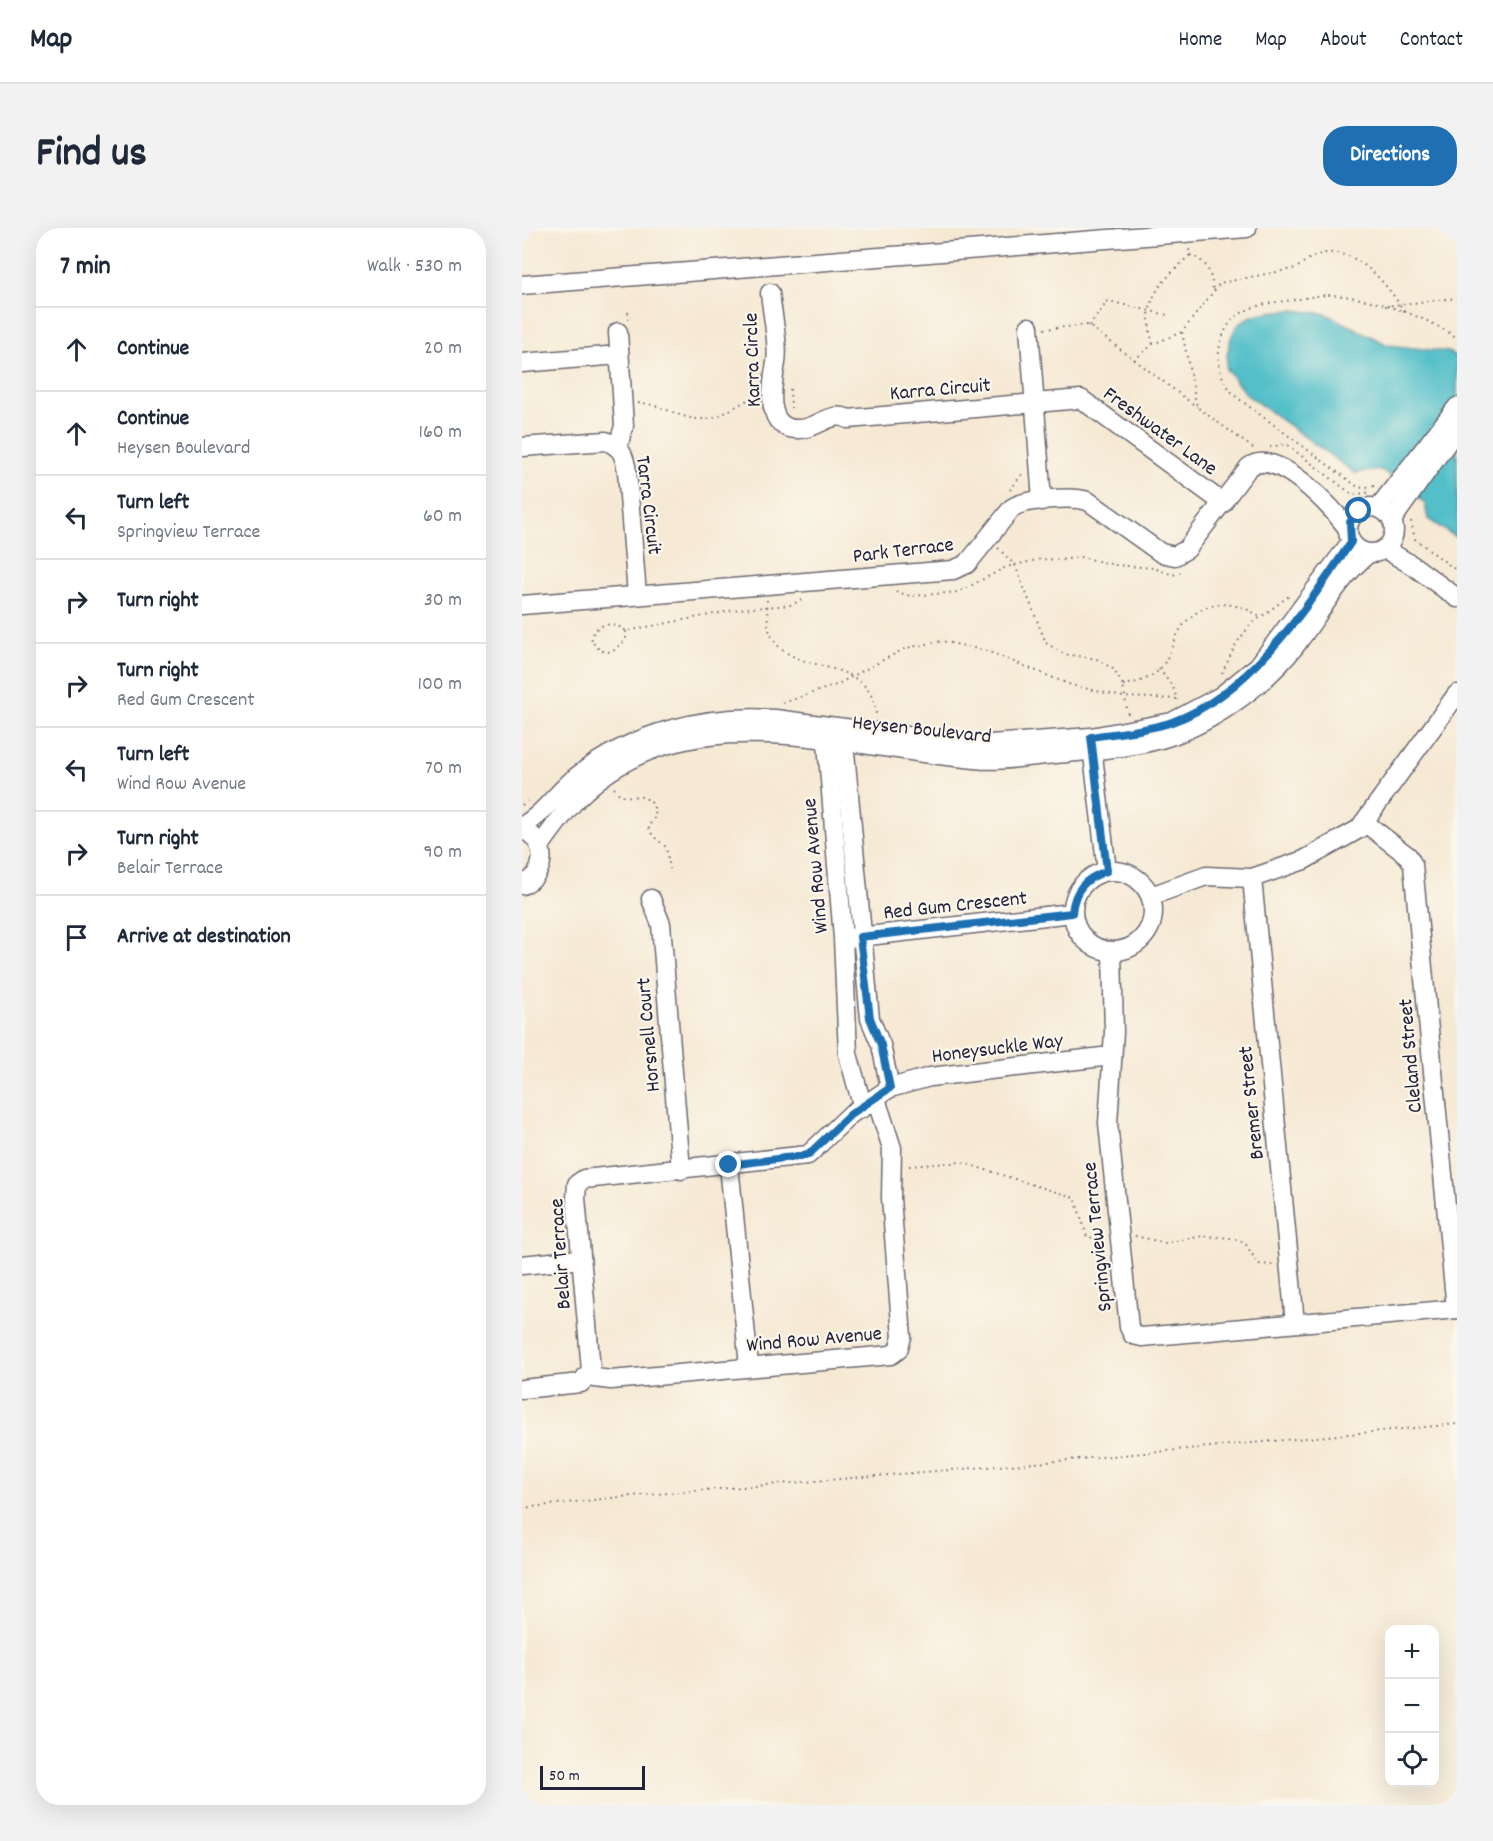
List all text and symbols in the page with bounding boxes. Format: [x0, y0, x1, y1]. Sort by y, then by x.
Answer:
text: Map [30, 21, 72, 61]
text: Home [1178, 26, 1222, 56]
text: Map [1255, 26, 1287, 56]
text: About [1320, 26, 1367, 56]
text: Contact [1400, 26, 1463, 56]
text: Find us [36, 126, 147, 186]
button: Directions [1323, 126, 1457, 186]
text: 7 min [60, 249, 111, 286]
text: Walk · 530 m [367, 253, 462, 281]
street label: Karra Circle [737, 312, 771, 408]
icon: ahead [60, 333, 93, 366]
text: Continue [117, 334, 189, 365]
text: 20 m [424, 335, 462, 363]
street label: Karra Circuit [889, 372, 992, 410]
street label: Freshwater Lane [1096, 381, 1223, 484]
text: Continue [117, 404, 189, 435]
icon: ahead [60, 417, 93, 450]
text: 160 m [419, 419, 462, 447]
text: Heysen Boulevard [117, 435, 250, 463]
street label: Tarra Circuit [626, 454, 668, 557]
text: Turn left [117, 488, 189, 519]
route start [1345, 497, 1371, 523]
icon: left [60, 501, 93, 534]
text: 60 m [423, 503, 462, 531]
text: Springview Terrace [117, 519, 260, 547]
street label: Park Terrace [851, 531, 955, 573]
icon: right [60, 585, 93, 618]
text: Turn right [117, 586, 199, 617]
text: 30 m [424, 587, 462, 615]
text: Turn right [117, 656, 199, 687]
icon: right [60, 669, 93, 702]
text: 100 m [418, 671, 462, 699]
text: Red Gum Crescent [117, 687, 255, 715]
street label: Heysen Boulevard [851, 709, 993, 753]
text: Turn left [117, 740, 189, 771]
icon: left [60, 753, 93, 786]
text: 70 m [425, 755, 462, 783]
text: Wind Row Avenue [117, 771, 246, 799]
street label: Wind Row Avenue [796, 797, 838, 935]
text: Turn right [117, 824, 199, 855]
icon: right [60, 837, 93, 870]
text: 90 m [424, 839, 462, 867]
text: Belair Terrace [117, 855, 223, 883]
street label: Red Gum Crescent [882, 884, 1029, 929]
icon: arrive [60, 921, 93, 954]
text: Arrive at destination [117, 922, 291, 953]
street label: Horsnell Court [630, 976, 670, 1093]
street label: Cleland Street [1392, 997, 1432, 1114]
street label: Honeysuckle Way [930, 1027, 1065, 1073]
street label: Bremer Street [1232, 1044, 1274, 1161]
route end [715, 1151, 741, 1177]
street label: Springview Terrace [1076, 1160, 1122, 1313]
street label: Belair Terrace [543, 1197, 581, 1310]
street label: Wind Row Avenue [745, 1320, 883, 1362]
map controls [1385, 1625, 1439, 1787]
button: + [1385, 1625, 1439, 1679]
button: − [1385, 1679, 1439, 1733]
button: locate [1385, 1733, 1439, 1787]
scale bar [540, 1763, 645, 1790]
text: 50 m [549, 1765, 580, 1788]

